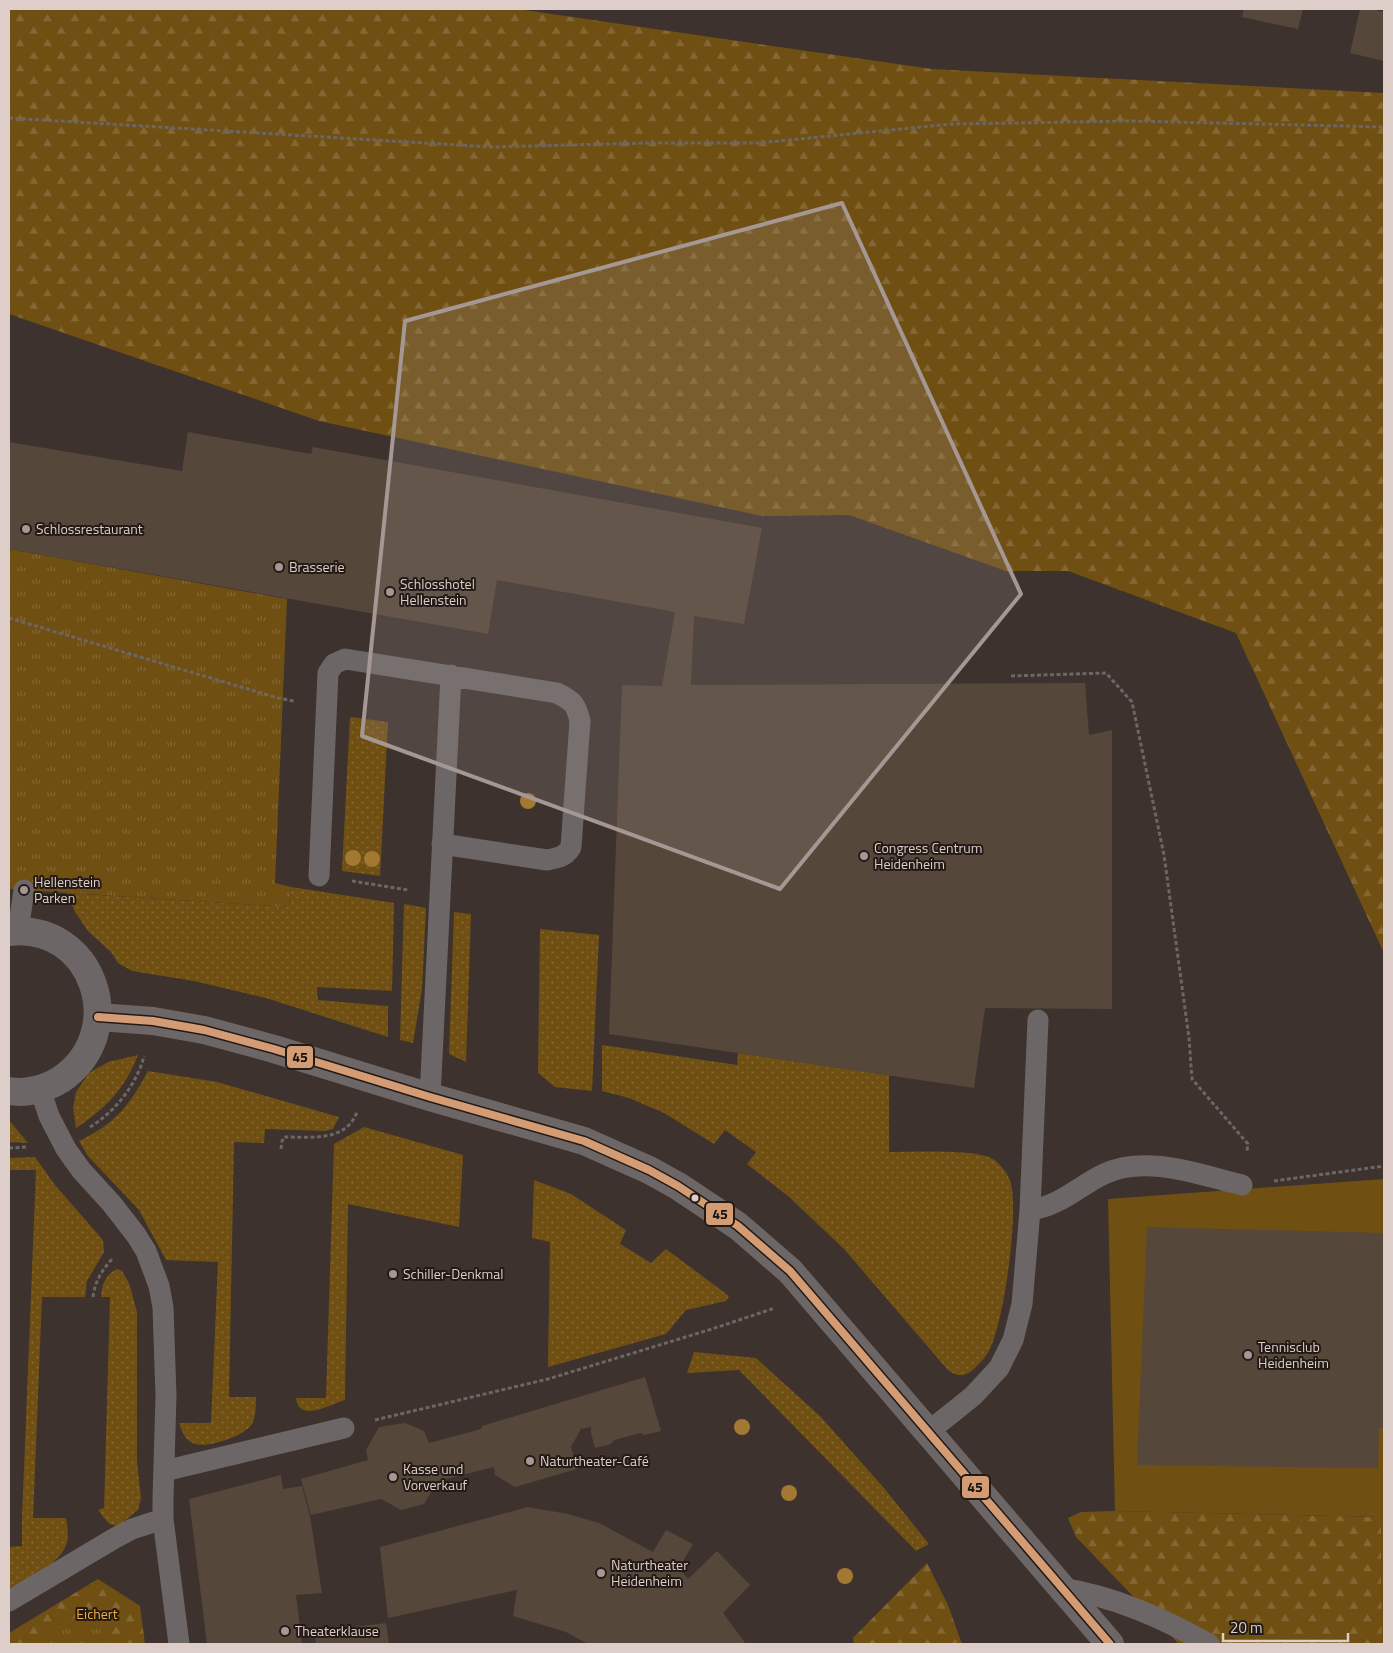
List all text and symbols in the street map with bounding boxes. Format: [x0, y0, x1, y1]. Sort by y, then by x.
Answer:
place label: Schlossrestaurant [36, 518, 143, 539]
marker: Schlossrestaurant [20, 523, 32, 535]
place label: Brasserie [289, 556, 345, 577]
marker: Brasserie [273, 561, 285, 573]
place label: Schlosshotel Hellenstein [400, 573, 475, 610]
marker: Schlosshotel Hellenstein [384, 586, 396, 598]
place label: Congress Centrum Heidenheim [874, 837, 982, 874]
marker: Congress Centrum Heidenheim [858, 850, 870, 862]
place label: Hellenstein Parken [34, 871, 101, 908]
marker: Hellenstein Parken [18, 884, 30, 896]
line badge: 45 [286, 1045, 314, 1069]
text: 45 [292, 1046, 308, 1067]
unlabelled marker [690, 1193, 700, 1203]
line badge: 45 [705, 1202, 734, 1226]
text: 45 [712, 1203, 728, 1224]
place label: Schiller-Denkmal [403, 1263, 503, 1284]
marker: Schiller-Denkmal [387, 1268, 399, 1280]
place label: Tennisclub Heidenheim [1258, 1336, 1329, 1373]
marker: Tennisclub Heidenheim [1242, 1349, 1254, 1361]
place label: Naturtheater-Café [540, 1450, 649, 1471]
marker: Naturtheater-Café [524, 1455, 536, 1467]
place label: Kasse und Vorverkauf [403, 1458, 468, 1495]
marker: Kasse und Vorverkauf [387, 1471, 399, 1483]
line badge: 45 [961, 1475, 990, 1499]
text: 45 [967, 1476, 983, 1497]
place label: Naturtheater Heidenheim [611, 1554, 688, 1591]
marker: Naturtheater Heidenheim [595, 1567, 607, 1579]
park label: Eichert [76, 1603, 118, 1624]
scale bar [1223, 1610, 1348, 1642]
text: 20 m [1230, 1616, 1263, 1639]
place label: Theaterklause [295, 1620, 379, 1641]
marker: Theaterklause [279, 1625, 291, 1637]

